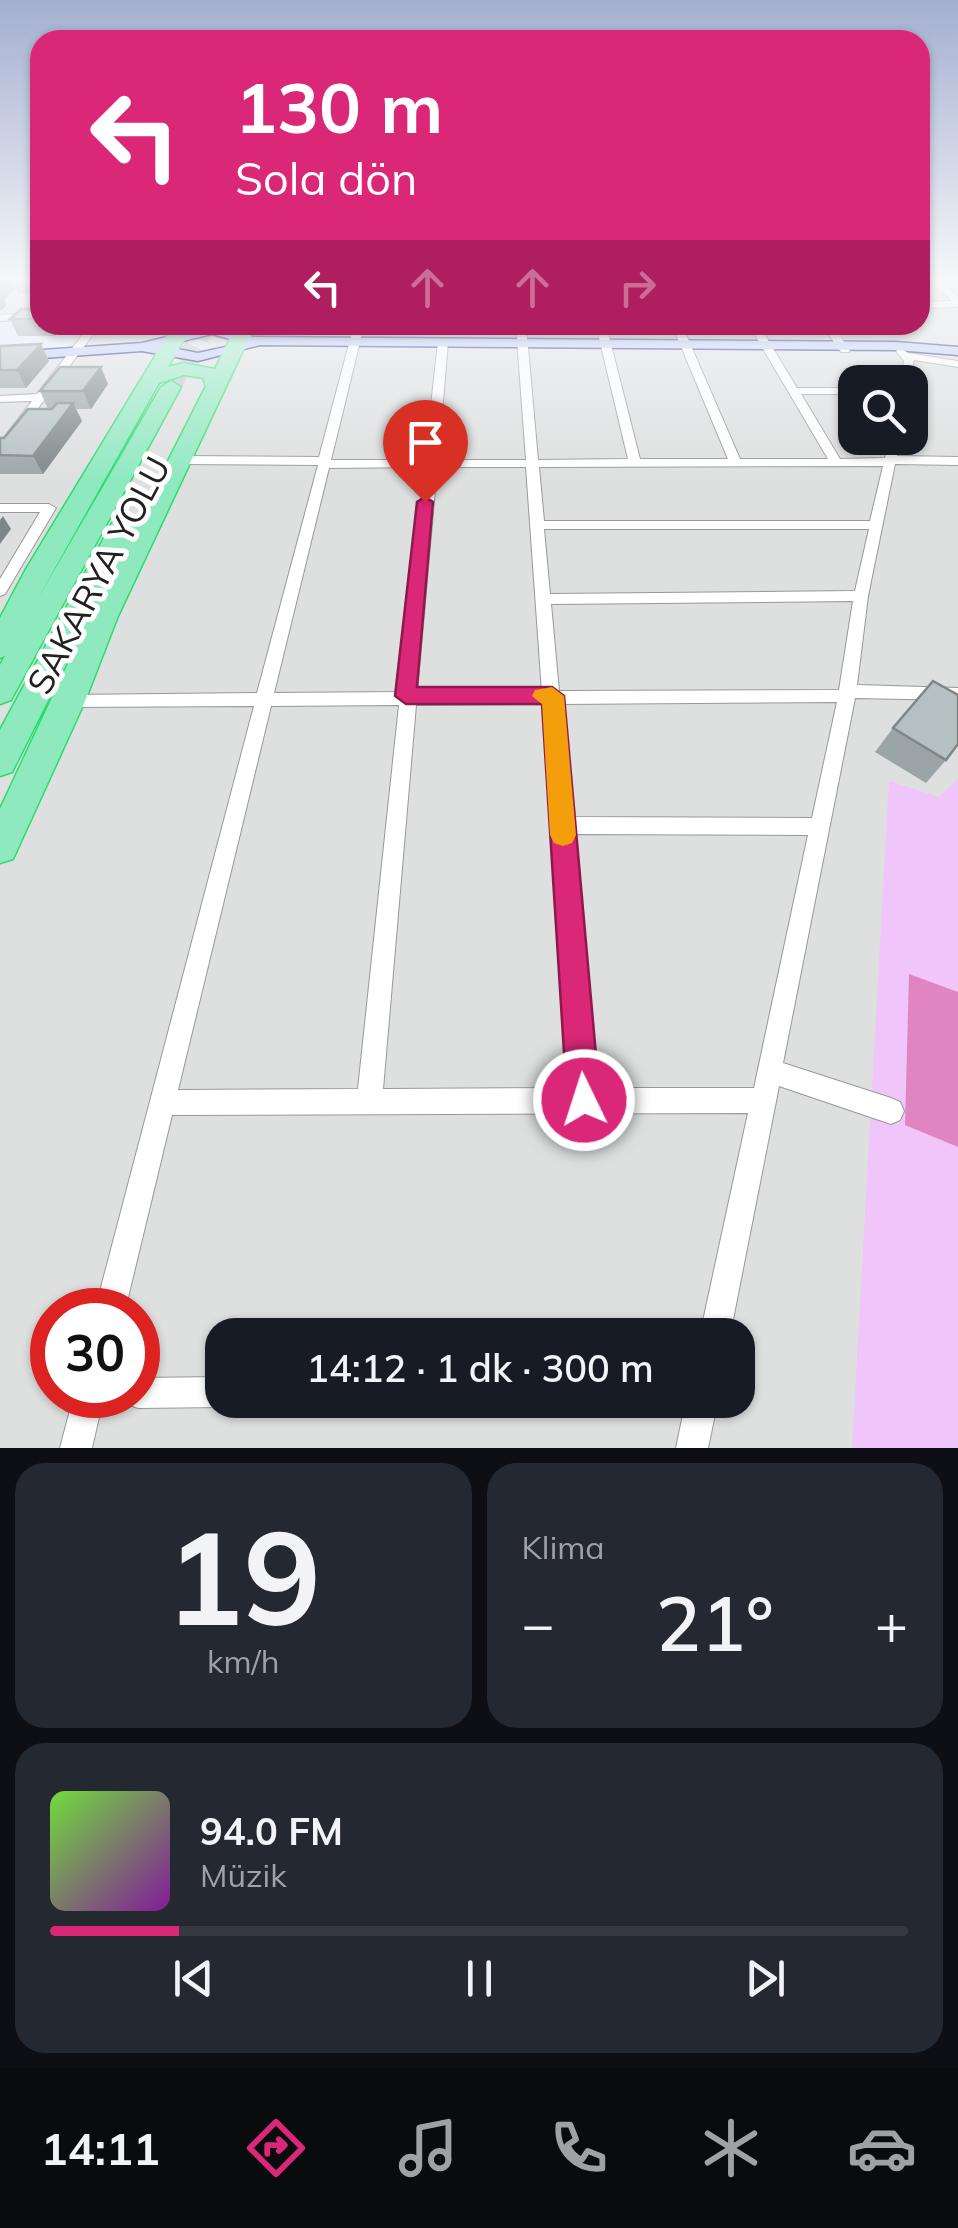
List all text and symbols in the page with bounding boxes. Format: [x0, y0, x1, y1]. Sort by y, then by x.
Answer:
text: 130 m [235, 63, 443, 151]
icon: left [70, 70, 200, 200]
text: Sola dön [235, 150, 417, 206]
icon: left [295, 260, 350, 315]
icon: ahead [400, 260, 455, 315]
icon: ahead [505, 260, 560, 315]
icon: right [610, 260, 665, 315]
map controls [838, 365, 928, 455]
button: search [838, 365, 928, 455]
pin [383, 400, 468, 503]
icon: arrive [398, 415, 453, 470]
street label: SAKARYA YOLU [17, 449, 179, 701]
position arrow [532, 1048, 636, 1152]
speed limit sign: 30 [30, 1288, 160, 1418]
text: 14:12 · 1 dk · 300 m [306, 1344, 654, 1392]
text: 19 [165, 1494, 321, 1658]
text: Klima [522, 1527, 605, 1567]
text: 21° [656, 1576, 774, 1670]
text: − [522, 1589, 555, 1658]
text: + [875, 1589, 908, 1658]
text: km/h [207, 1641, 279, 1681]
text: 94.0 FM [200, 1807, 343, 1855]
text: Müzik [200, 1855, 287, 1895]
icon: previous [166, 1951, 221, 2006]
icon: pause [452, 1951, 507, 2006]
icon: next [738, 1951, 793, 2006]
icon: directions [241, 2113, 311, 2183]
icon: music [393, 2113, 463, 2183]
icon: phone [544, 2113, 614, 2183]
icon: climate [696, 2113, 766, 2183]
icon: car [847, 2113, 917, 2183]
text: 14:11 [41, 2120, 160, 2176]

